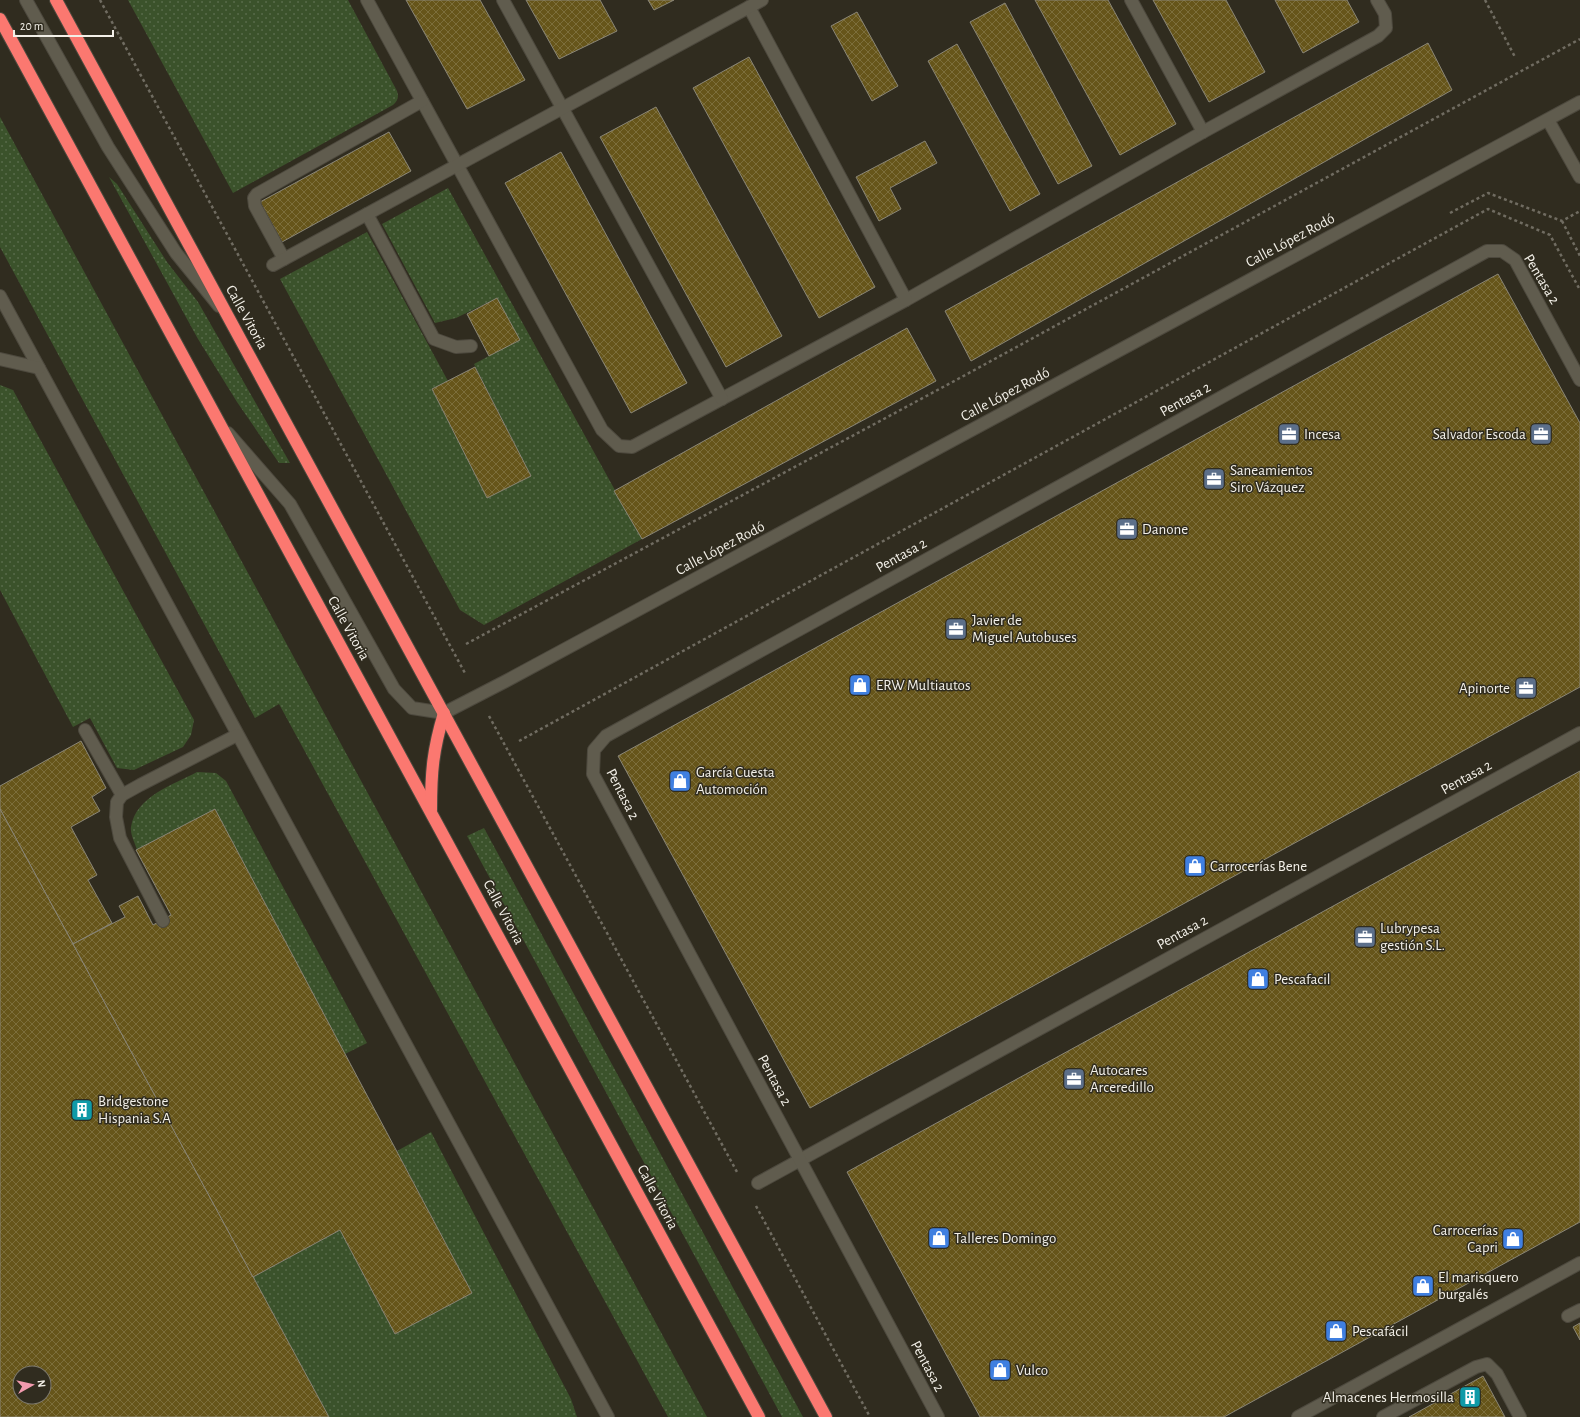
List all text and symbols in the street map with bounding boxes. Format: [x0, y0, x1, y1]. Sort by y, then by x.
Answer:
scale bar [14, 12, 113, 38]
text: 20 m [20, 20, 43, 32]
street label: Calle López Rodó [1243, 211, 1337, 270]
street label: Pentasa 2 [1521, 252, 1562, 307]
street label: Calle Vitoria [223, 283, 270, 352]
street label: Calle López Rodó [958, 365, 1052, 424]
street label: Pentasa 2 [1157, 379, 1213, 419]
office icon: Incesa [1276, 421, 1302, 447]
office icon: Salvador Escoda [1528, 421, 1554, 447]
place label: Incesa [1304, 427, 1341, 442]
place label: Salvador Escoda [1433, 427, 1526, 442]
place label: Saneamientos Siro Vázquez [1230, 463, 1313, 495]
office icon: Saneamientos Siro Vázquez [1201, 466, 1227, 492]
office icon: Danone [1114, 516, 1140, 542]
street label: Calle López Rodó [673, 519, 767, 578]
place label: Danone [1142, 522, 1188, 537]
street label: Pentasa 2 [873, 535, 929, 575]
street label: Calle Vitoria [325, 594, 372, 663]
place label: Javier de Miguel Autobuses [972, 613, 1077, 645]
office icon: Javier de Miguel Autobuses [943, 616, 969, 642]
shop icon: ERW Multiautos [847, 672, 873, 698]
office icon: Apinorte [1513, 675, 1539, 701]
place label: ERW Multiautos [876, 678, 970, 693]
place label: Apinorte [1459, 681, 1510, 696]
street label: Pentasa 2 [1438, 757, 1494, 797]
place label: García Cuesta Automoción [696, 765, 775, 797]
street label: Pentasa 2 [603, 766, 642, 822]
shop icon: García Cuesta Automoción [667, 768, 693, 794]
shop icon: Carrocerías Bene [1182, 853, 1208, 879]
place label: Carrocerías Bene [1210, 859, 1307, 874]
street label: Calle Vitoria [480, 877, 527, 947]
street label: Pentasa 2 [1154, 912, 1210, 952]
place label: Lubrypesa gestión S.L. [1380, 921, 1445, 953]
office icon: Lubrypesa gestión S.L. [1352, 924, 1378, 950]
shop icon: Pescafacil [1245, 966, 1271, 992]
place label: Pescafacil [1274, 972, 1330, 987]
street label: Pentasa 2 [755, 1052, 794, 1108]
place label: Autocares Arceredillo [1090, 1063, 1154, 1095]
office icon: Autocares Arceredillo [1061, 1066, 1087, 1092]
place label: Bridgestone Hispania S.A [98, 1094, 171, 1126]
building icon: Bridgestone Hispania S.A [69, 1097, 95, 1123]
street label: Calle Vitoria [634, 1162, 681, 1232]
place label: Carrocerías Capri [1433, 1223, 1498, 1255]
shop icon: Talleres Domingo [926, 1225, 952, 1251]
shop icon: Carrocerías Capri [1500, 1226, 1526, 1252]
place label: Talleres Domingo [954, 1231, 1056, 1246]
place label: El marisquero burgalés [1438, 1270, 1519, 1302]
shop icon: El marisquero burgalés [1410, 1273, 1436, 1299]
shop icon: Pescafácil [1323, 1318, 1349, 1344]
place label: Pescafácil [1352, 1324, 1408, 1339]
street label: Pentasa 2 [908, 1338, 947, 1394]
shop icon: Vulco [987, 1357, 1013, 1383]
place label: Vulco [1016, 1363, 1048, 1378]
north arrow [12, 1365, 52, 1405]
text: N [35, 1379, 47, 1388]
building icon: Almacenes Hermosilla [1457, 1384, 1483, 1410]
place label: Almacenes Hermosilla [1323, 1390, 1454, 1405]

